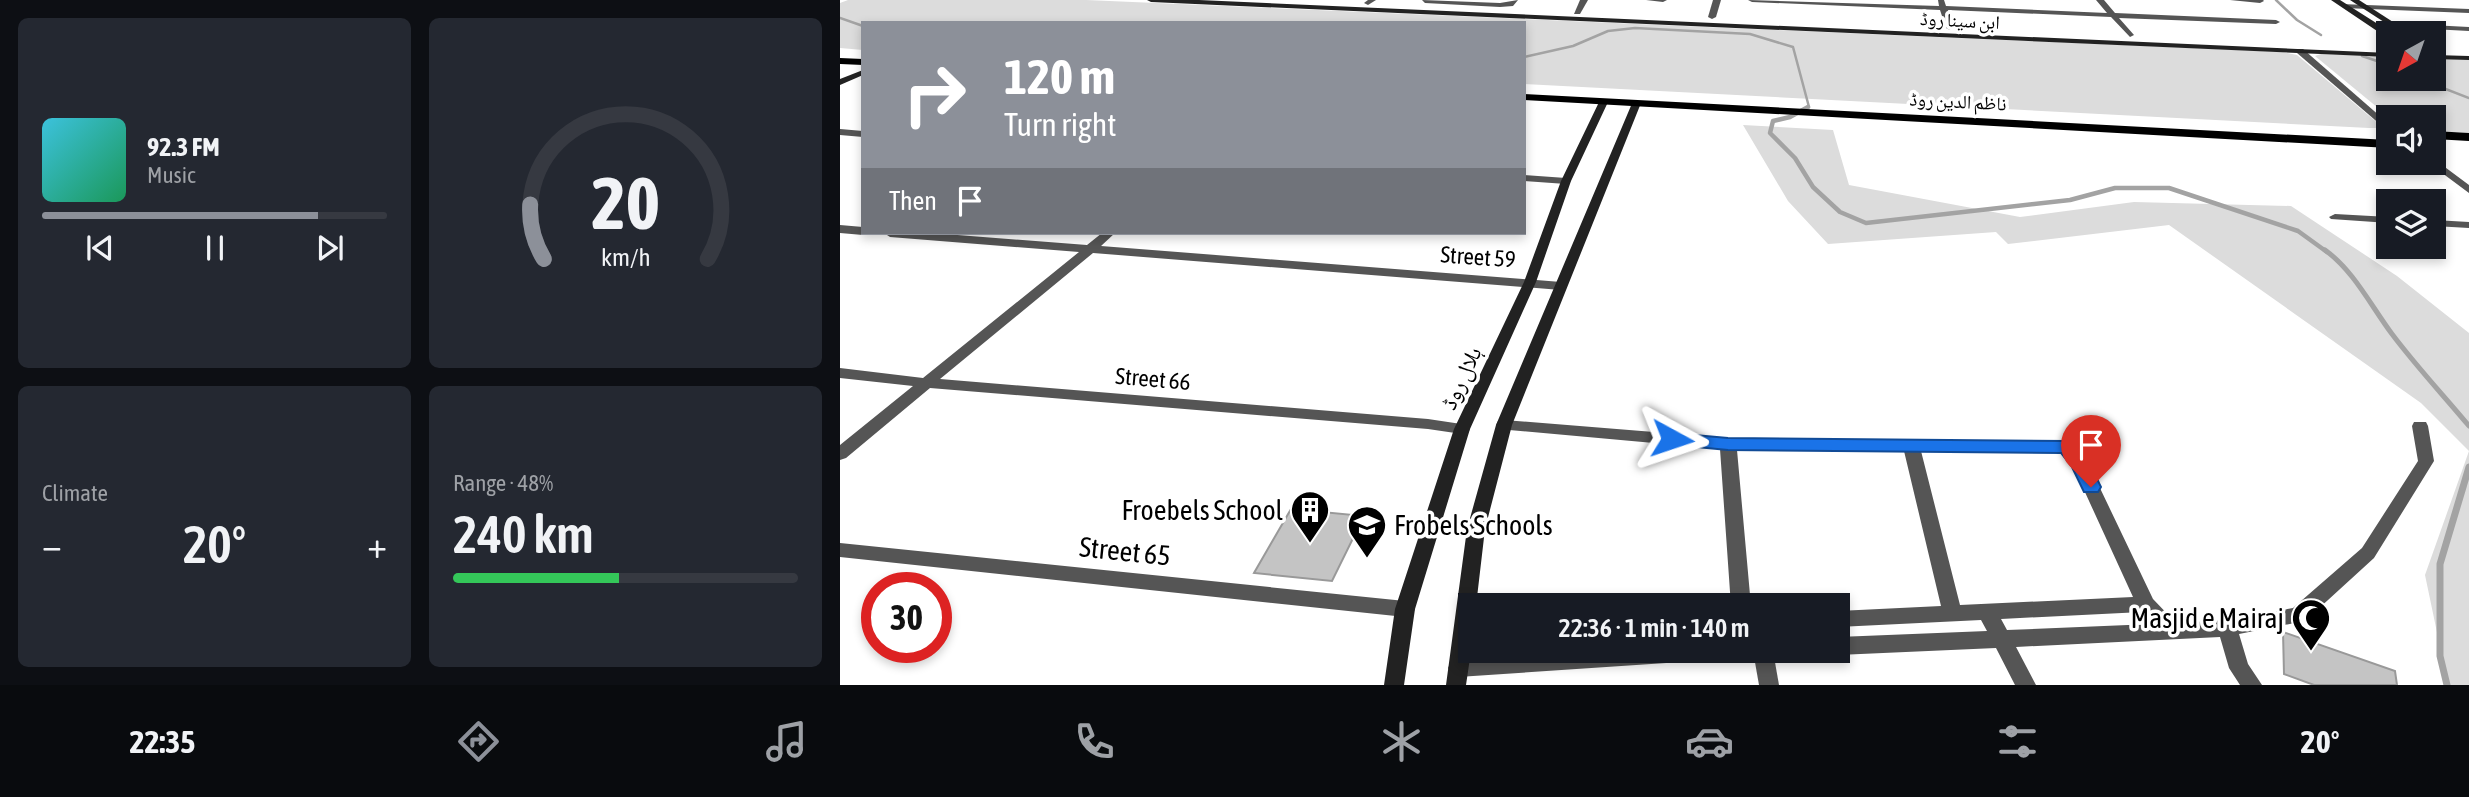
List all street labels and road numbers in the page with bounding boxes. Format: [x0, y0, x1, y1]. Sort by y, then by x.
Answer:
street label: ابن سینا روڈ [1919, 7, 2000, 34]
street label: ناظم الدین روڈ [1909, 87, 2007, 117]
street label: Street 59 [1440, 241, 1516, 273]
street label: ہلال روڈ [1435, 342, 1488, 414]
street label: Street 66 [1114, 363, 1192, 395]
street label: Street 65 [1078, 530, 1172, 572]

